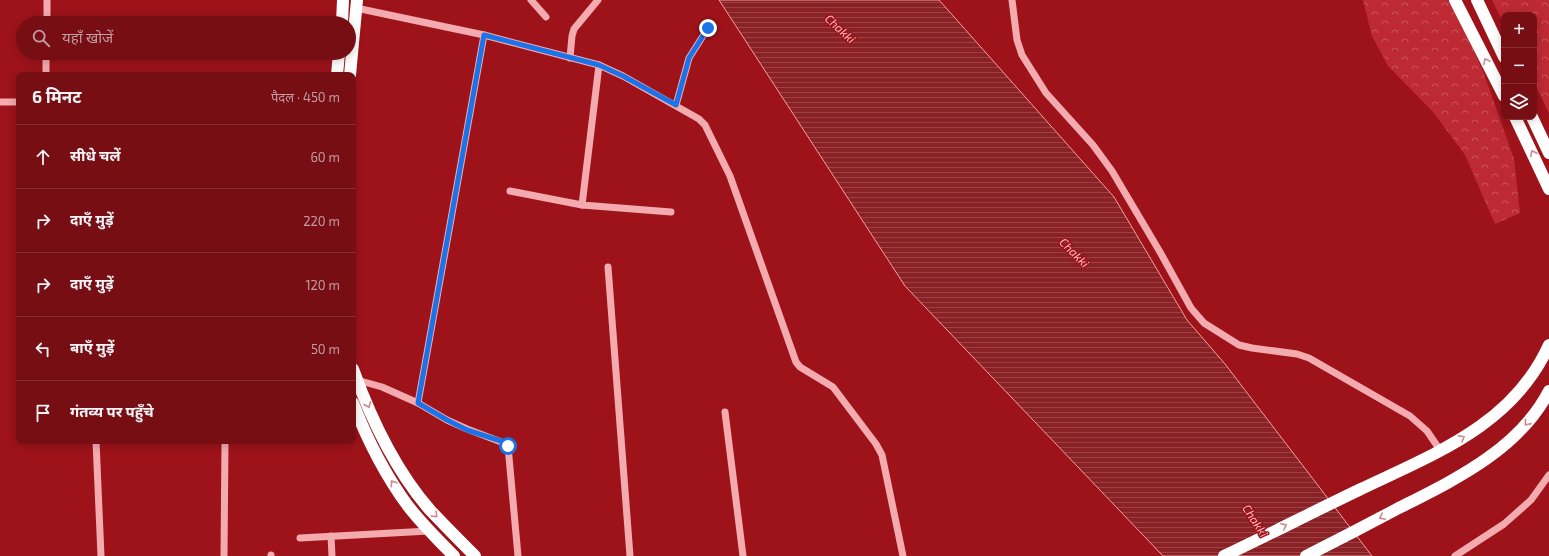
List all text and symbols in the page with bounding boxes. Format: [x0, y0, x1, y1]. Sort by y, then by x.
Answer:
water label: Chakki [823, 11, 859, 46]
map controls [1501, 12, 1537, 120]
button: + [1501, 12, 1537, 48]
search box [16, 16, 356, 60]
route end [699, 19, 717, 37]
icon: search [30, 27, 52, 49]
text: यहाँ खोजें [62, 28, 113, 46]
button: − [1501, 48, 1537, 84]
one-way arrow [1483, 58, 1491, 66]
button: layers [1501, 84, 1537, 120]
text: 6 मिनट [32, 86, 81, 106]
text: पैदल · 450 m [271, 89, 340, 105]
icon: ahead [32, 146, 54, 168]
text: सीधे चलें [70, 146, 121, 164]
text: 60 m [310, 149, 340, 165]
one-way arrow [1530, 150, 1538, 157]
icon: right [32, 210, 54, 232]
text: दाएँ मुड़ें [70, 210, 114, 228]
text: 220 m [303, 213, 340, 229]
water label: Chakki [1057, 235, 1092, 270]
icon: right [32, 274, 54, 296]
text: दाएँ मुड़ें [70, 274, 114, 292]
text: 120 m [305, 277, 340, 293]
icon: left [32, 338, 54, 360]
text: बाएँ मुड़ें [70, 338, 114, 356]
text: 50 m [311, 341, 340, 357]
one-way arrow [363, 401, 371, 408]
icon: arrive [32, 402, 54, 424]
text: गंतव्य पर पहुँचे [70, 402, 154, 420]
one-way arrow [1525, 418, 1532, 425]
one-way arrow [1458, 436, 1465, 443]
route start [499, 437, 517, 455]
one-way arrow [391, 481, 398, 488]
water label: Chakki [1240, 502, 1272, 539]
one-way arrow [430, 510, 438, 518]
one-way arrow [1379, 512, 1386, 520]
one-way arrow [1280, 523, 1288, 531]

